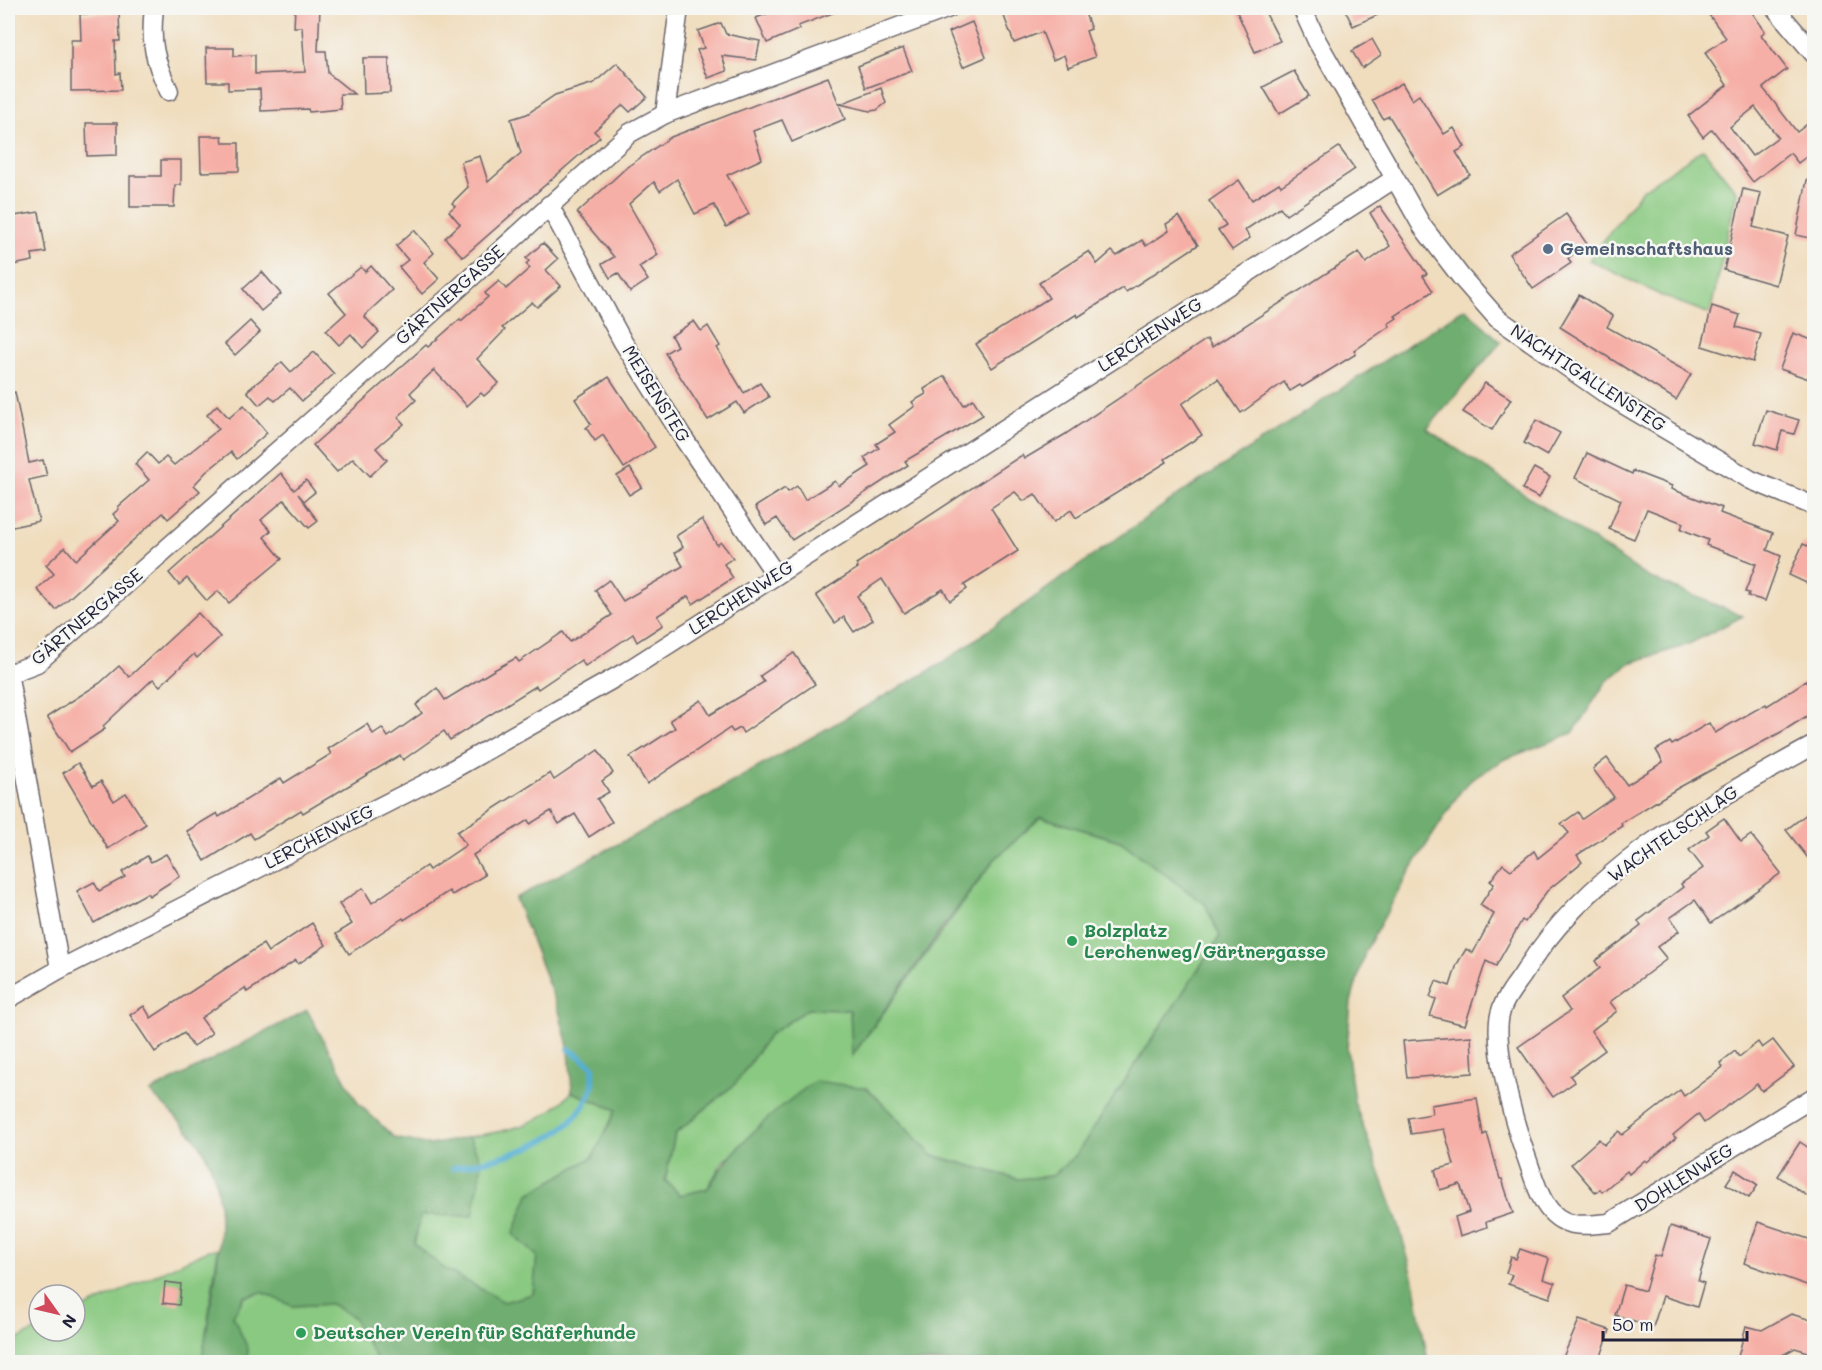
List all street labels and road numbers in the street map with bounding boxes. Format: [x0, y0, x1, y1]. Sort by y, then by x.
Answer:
street label: GÄRTNERGASSE [390, 239, 509, 350]
street label: LERCHENWEG [1093, 291, 1206, 377]
street label: NACHTIGALLENSTEG [1506, 318, 1671, 436]
street label: MEISENSTEG [618, 340, 696, 447]
street label: LERCHENWEG [684, 554, 797, 640]
street label: GÄRTNERGASSE [25, 562, 147, 670]
street label: WACHTELSCHLAG [1603, 779, 1742, 887]
street label: LERCHENWEG [260, 798, 377, 874]
street label: DOHLENWEG [1630, 1137, 1737, 1217]

